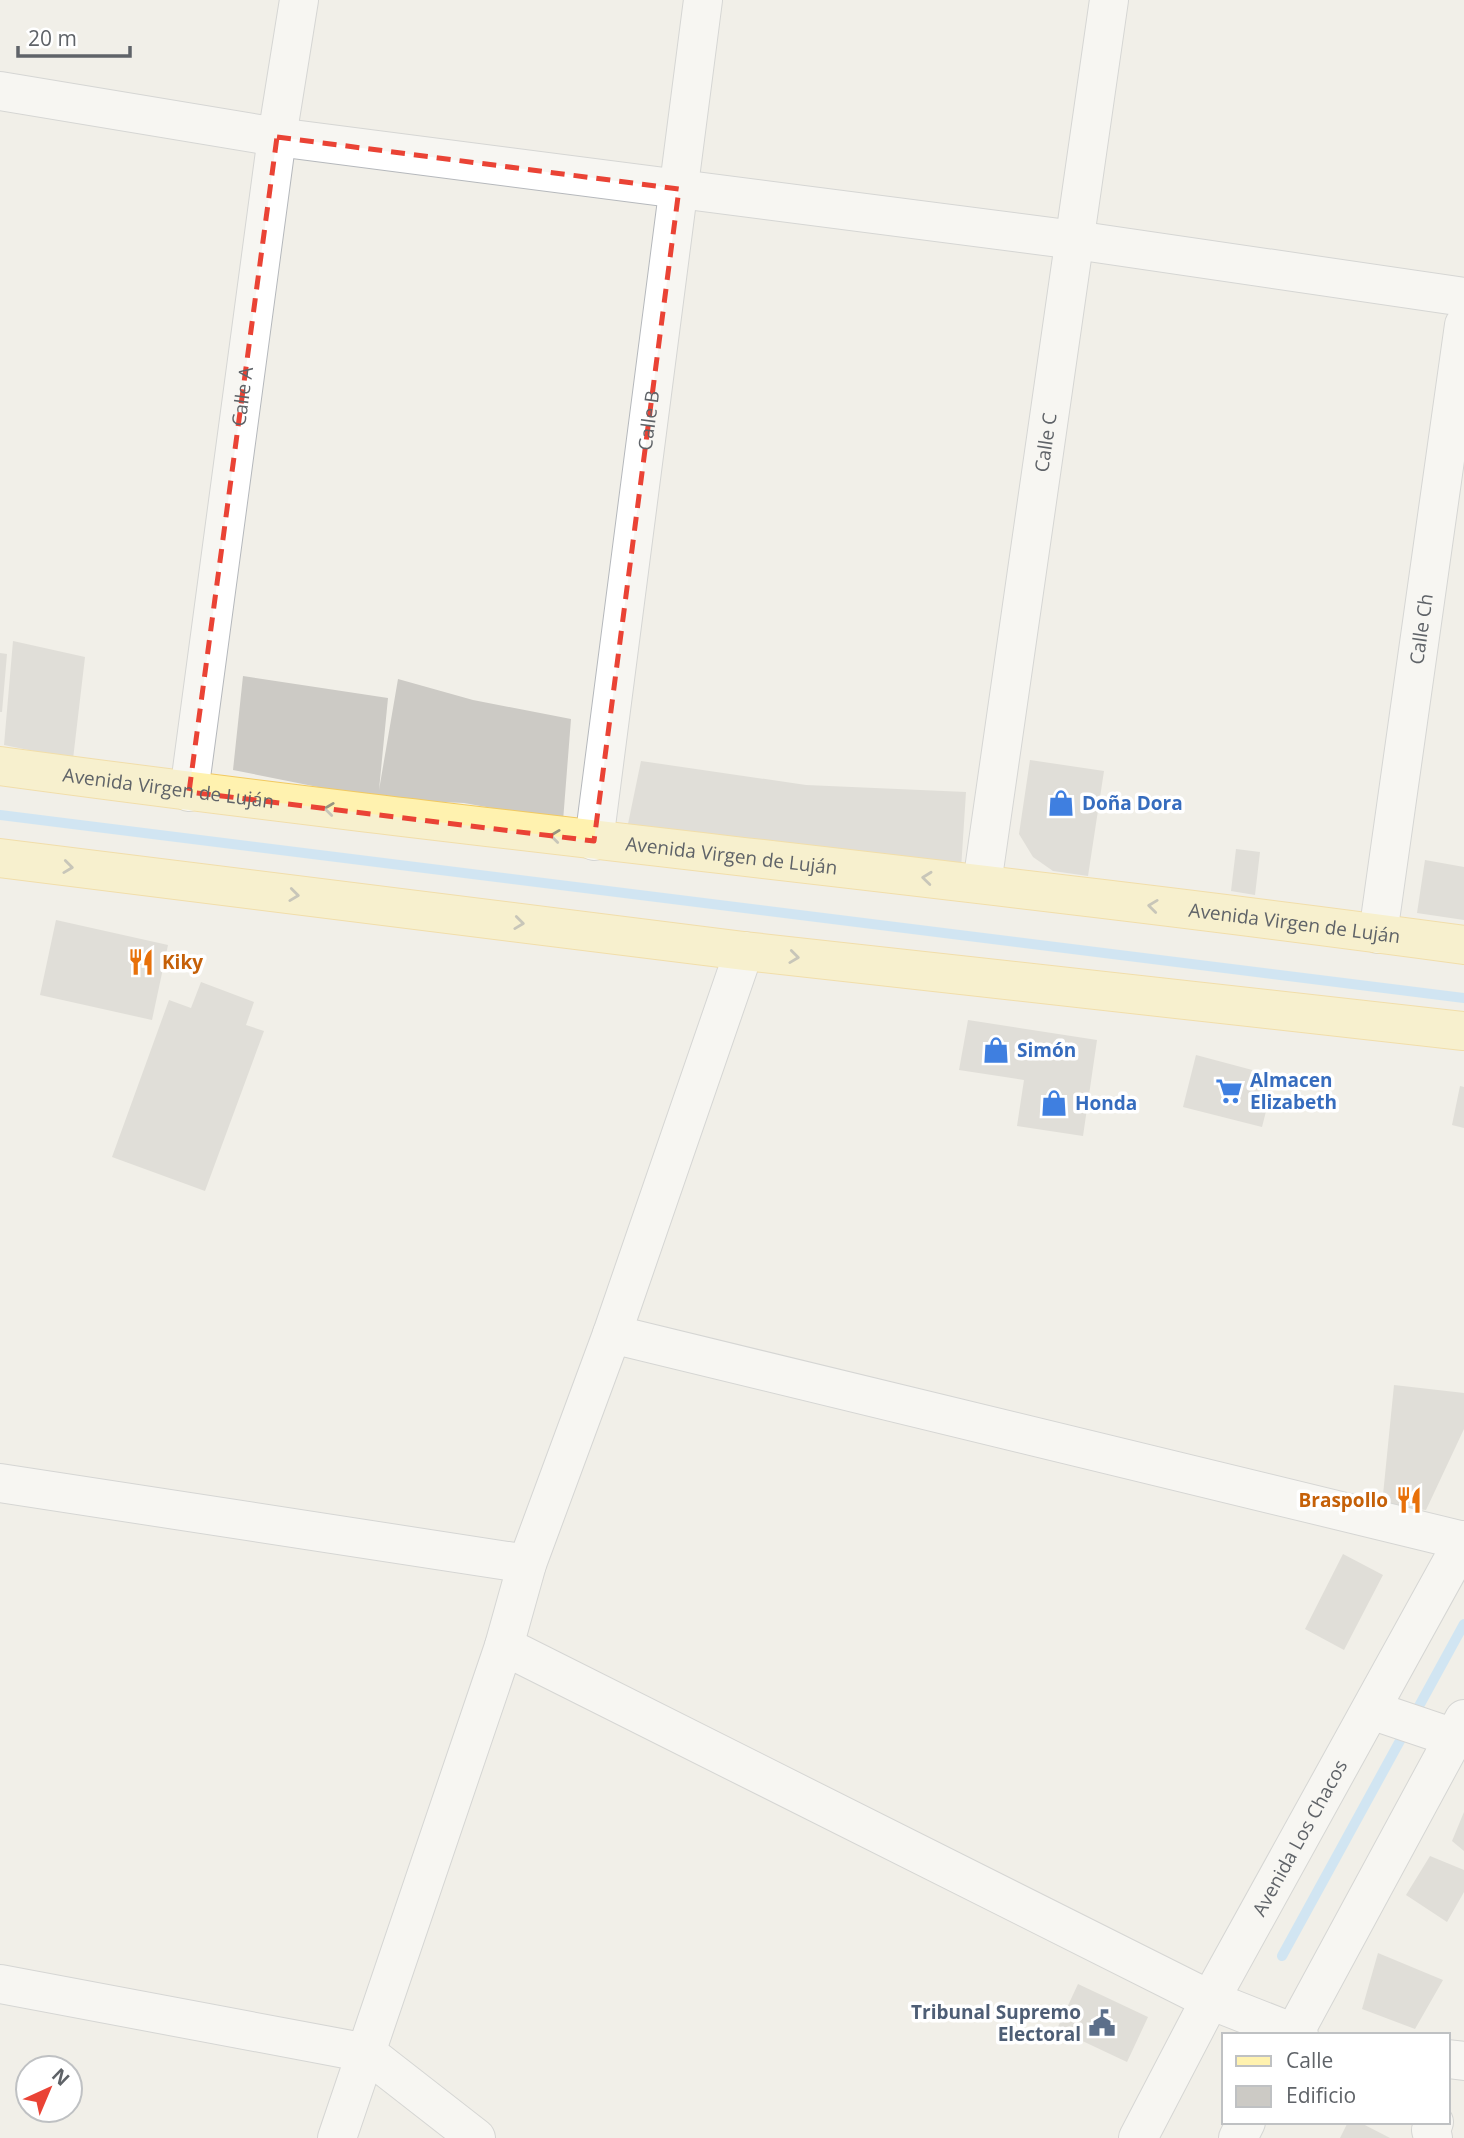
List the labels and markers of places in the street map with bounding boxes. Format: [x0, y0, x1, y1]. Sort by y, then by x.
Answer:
shop icon: Doña Dora [1046, 788, 1076, 818]
place label: Doña Dora [1082, 790, 1183, 816]
restaurant icon: Kiky [126, 947, 156, 977]
place label: Kiky [162, 949, 203, 975]
shop icon: Simón [981, 1035, 1011, 1065]
place label: Simón [1017, 1037, 1076, 1063]
place label: Almacen Elizabeth [1250, 1067, 1337, 1115]
supermarket icon: Almacen Elizabeth [1214, 1076, 1244, 1106]
shop icon: Honda [1039, 1088, 1069, 1118]
place label: Honda [1075, 1090, 1137, 1116]
restaurant icon: Braspollo [1394, 1485, 1424, 1515]
place label: Braspollo [1299, 1487, 1388, 1513]
place label: Tribunal Supremo Electoral [911, 1999, 1081, 2047]
public building icon: Tribunal Supremo Electoral [1087, 2008, 1117, 2038]

